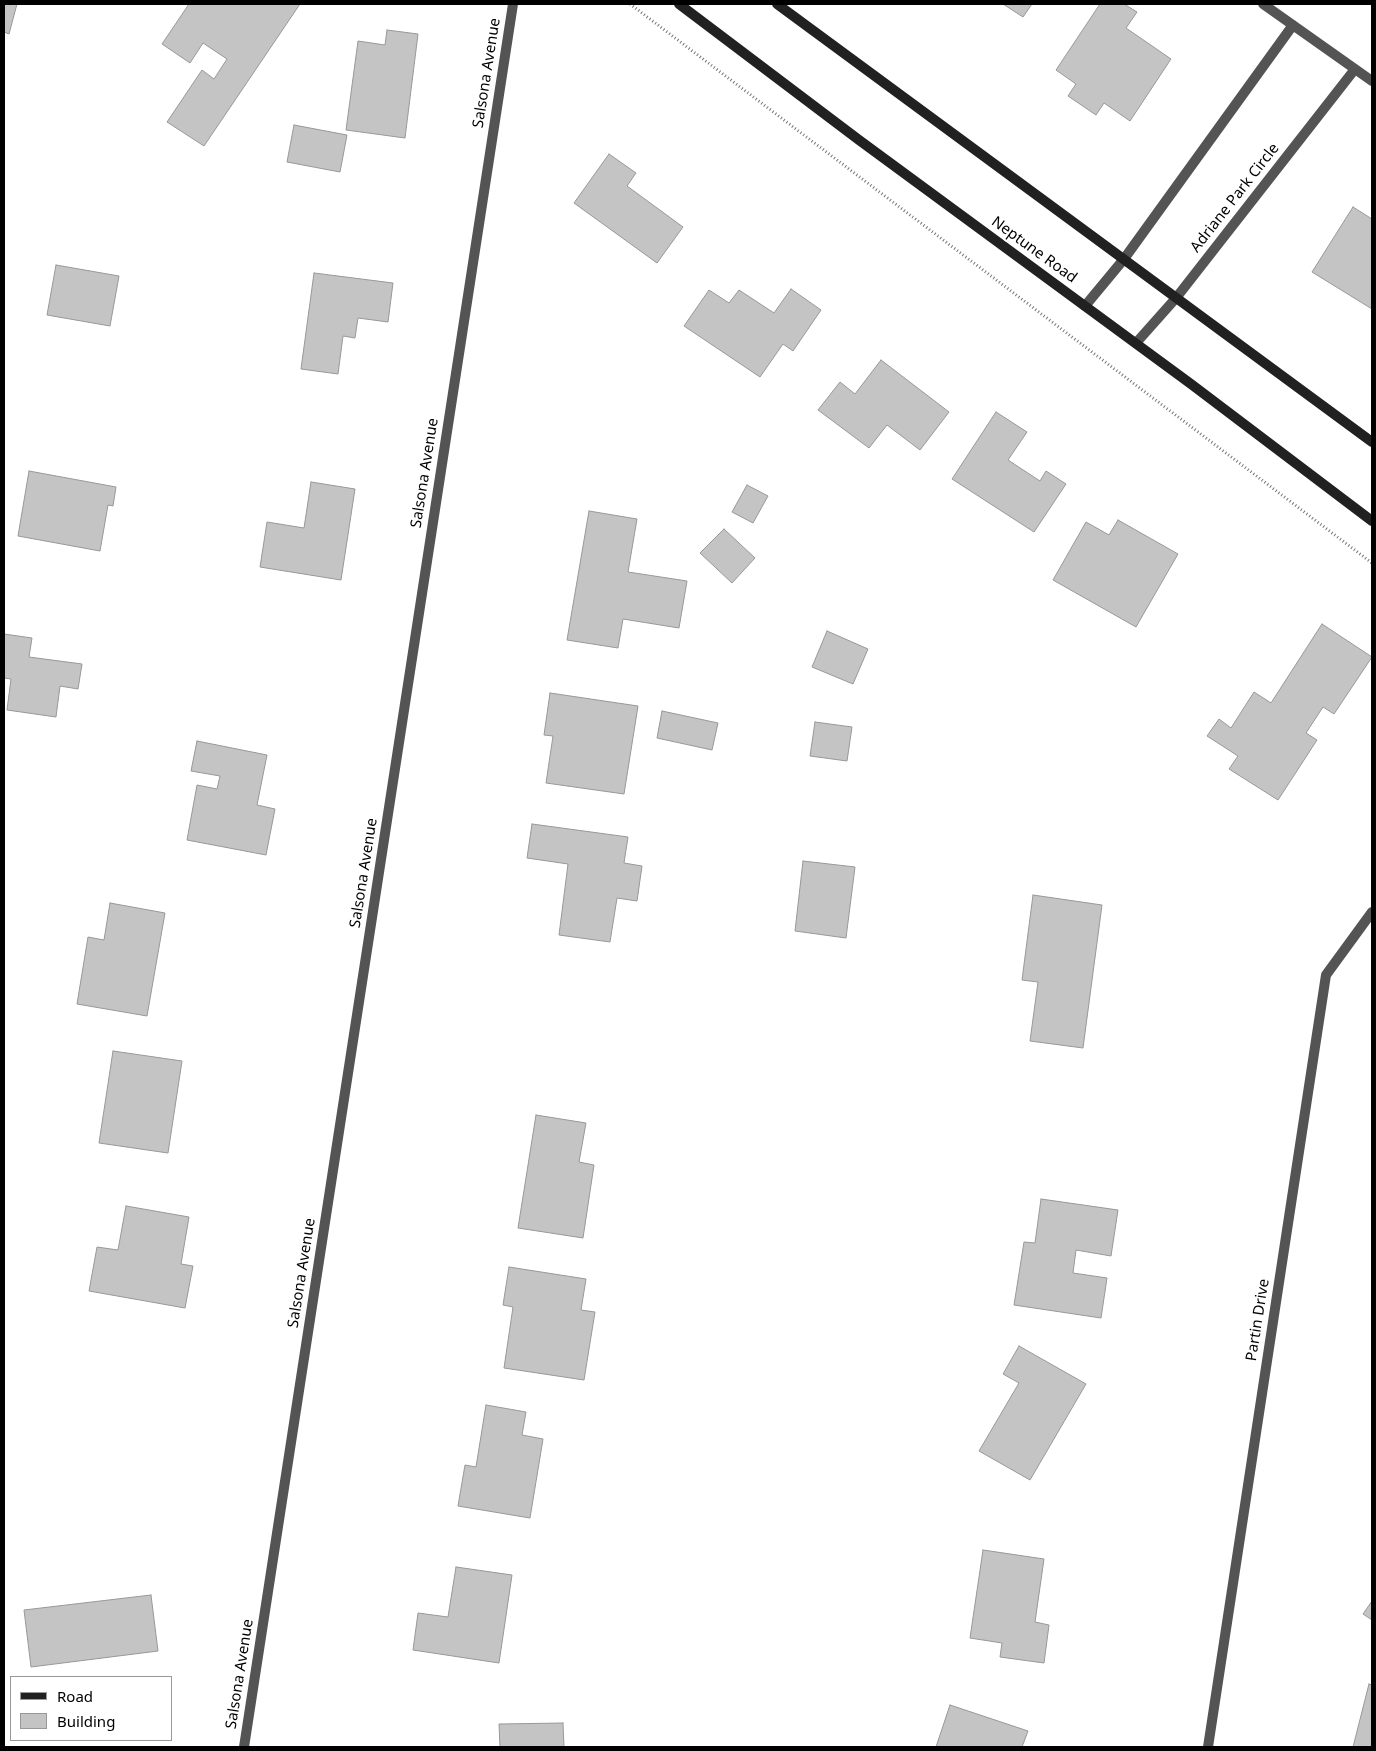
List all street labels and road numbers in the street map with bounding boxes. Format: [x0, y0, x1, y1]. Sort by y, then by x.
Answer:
street label: Salsona Avenue [469, 17, 505, 129]
street label: Adriane Park Circle [1187, 140, 1283, 256]
street label: Neptune Road [988, 213, 1080, 287]
street label: Salsona Avenue [407, 417, 443, 529]
street label: Salsona Avenue [346, 817, 382, 929]
street label: Salsona Avenue [284, 1217, 320, 1329]
street label: Partin Drive [1243, 1277, 1273, 1363]
street label: Salsona Avenue [222, 1618, 258, 1730]

